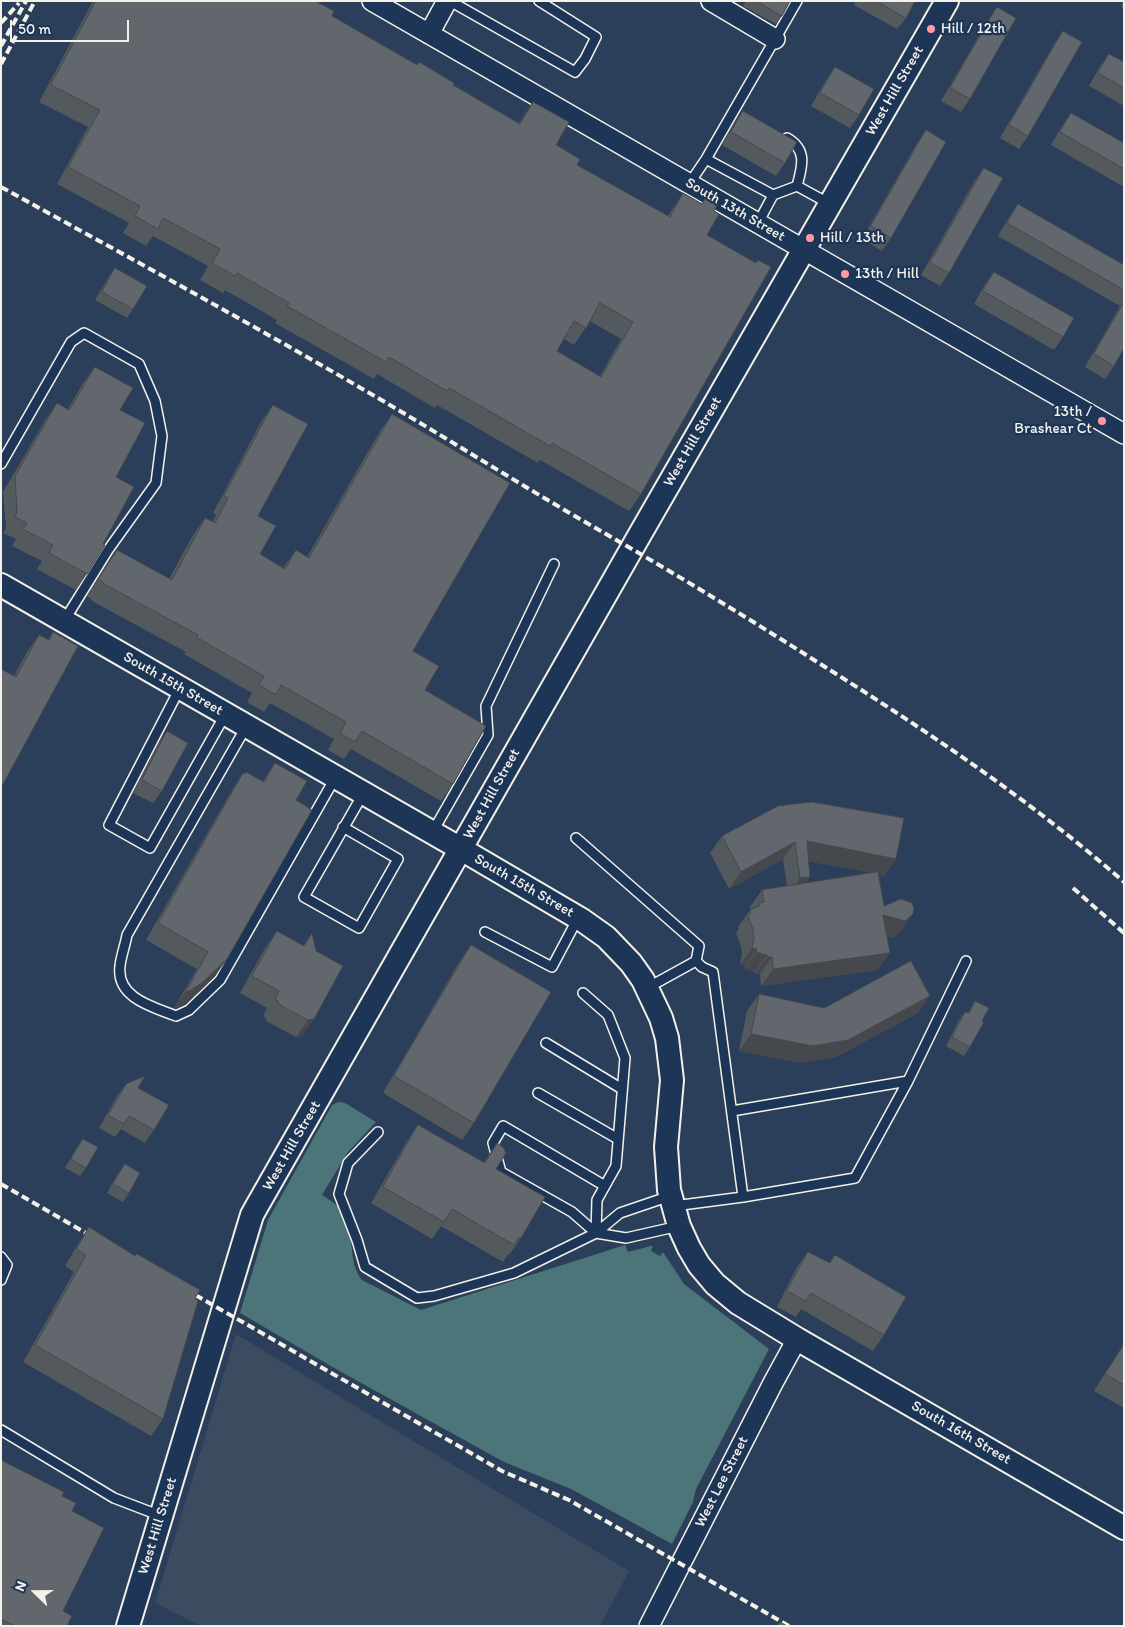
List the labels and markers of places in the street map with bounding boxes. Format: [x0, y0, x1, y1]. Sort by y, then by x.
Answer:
place label: Hill / 12th [941, 20, 1005, 38]
marker: Hill / 12th [925, 23, 937, 35]
place label: Hill / 13th [820, 229, 884, 247]
marker: Hill / 13th [804, 232, 816, 244]
place label: 13th / Hill [855, 265, 919, 283]
marker: 13th / Hill [839, 268, 851, 280]
place label: 13th / Brashear Ct [1014, 403, 1092, 438]
marker: 13th / Brashear Ct [1096, 415, 1108, 427]

